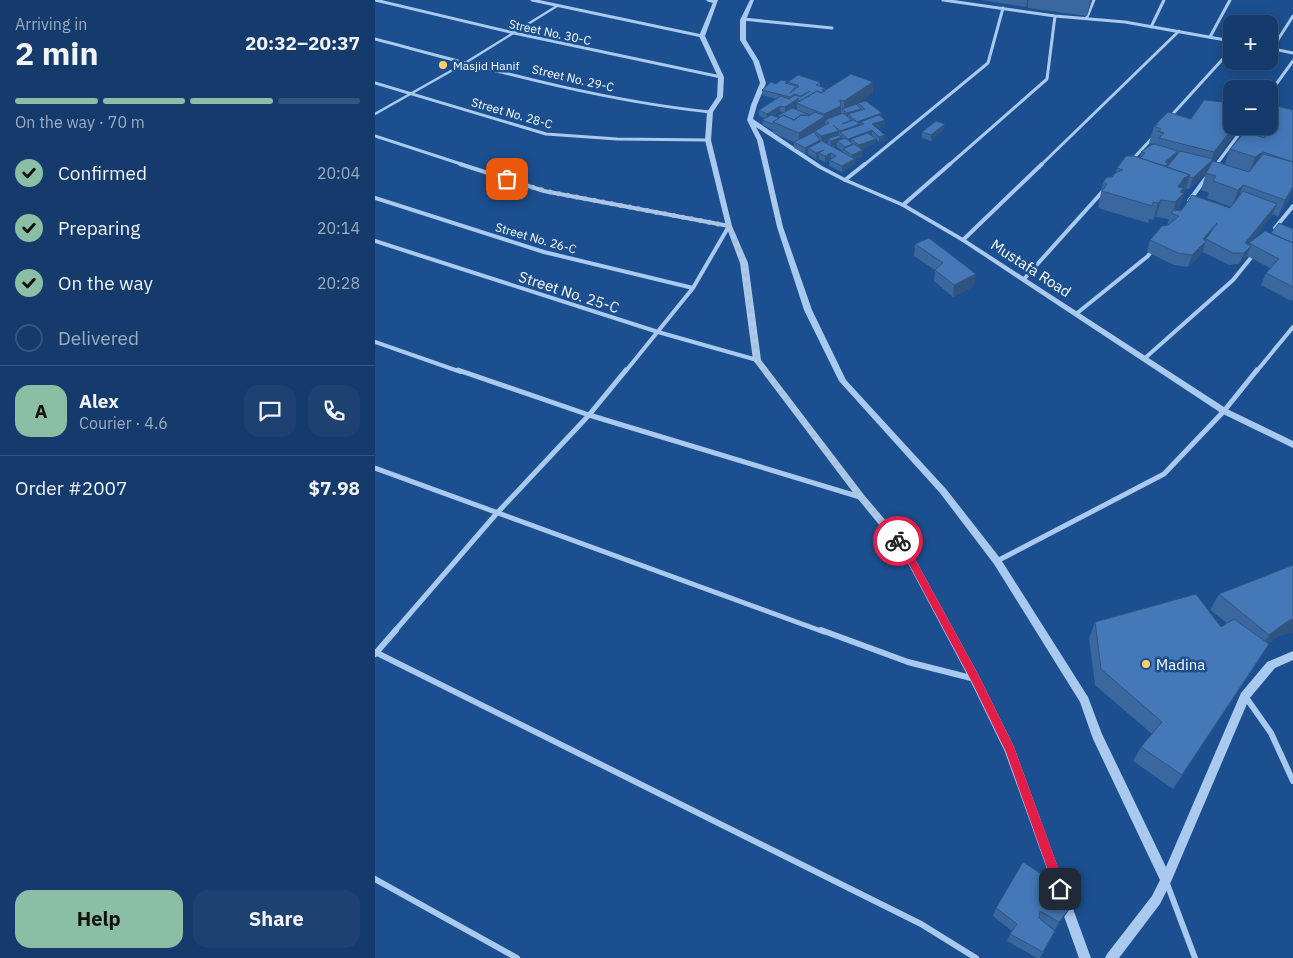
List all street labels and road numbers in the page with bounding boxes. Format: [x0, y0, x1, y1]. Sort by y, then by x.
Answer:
street label: Street No. 30-C [508, 16, 593, 48]
street label: Street No. 29-C [531, 61, 616, 95]
street label: Street No. 28-C [470, 94, 555, 132]
street label: Street No. 26-C [494, 219, 579, 257]
street label: Mustafa Road [987, 235, 1075, 301]
street label: Street No. 25-C [516, 267, 622, 317]

